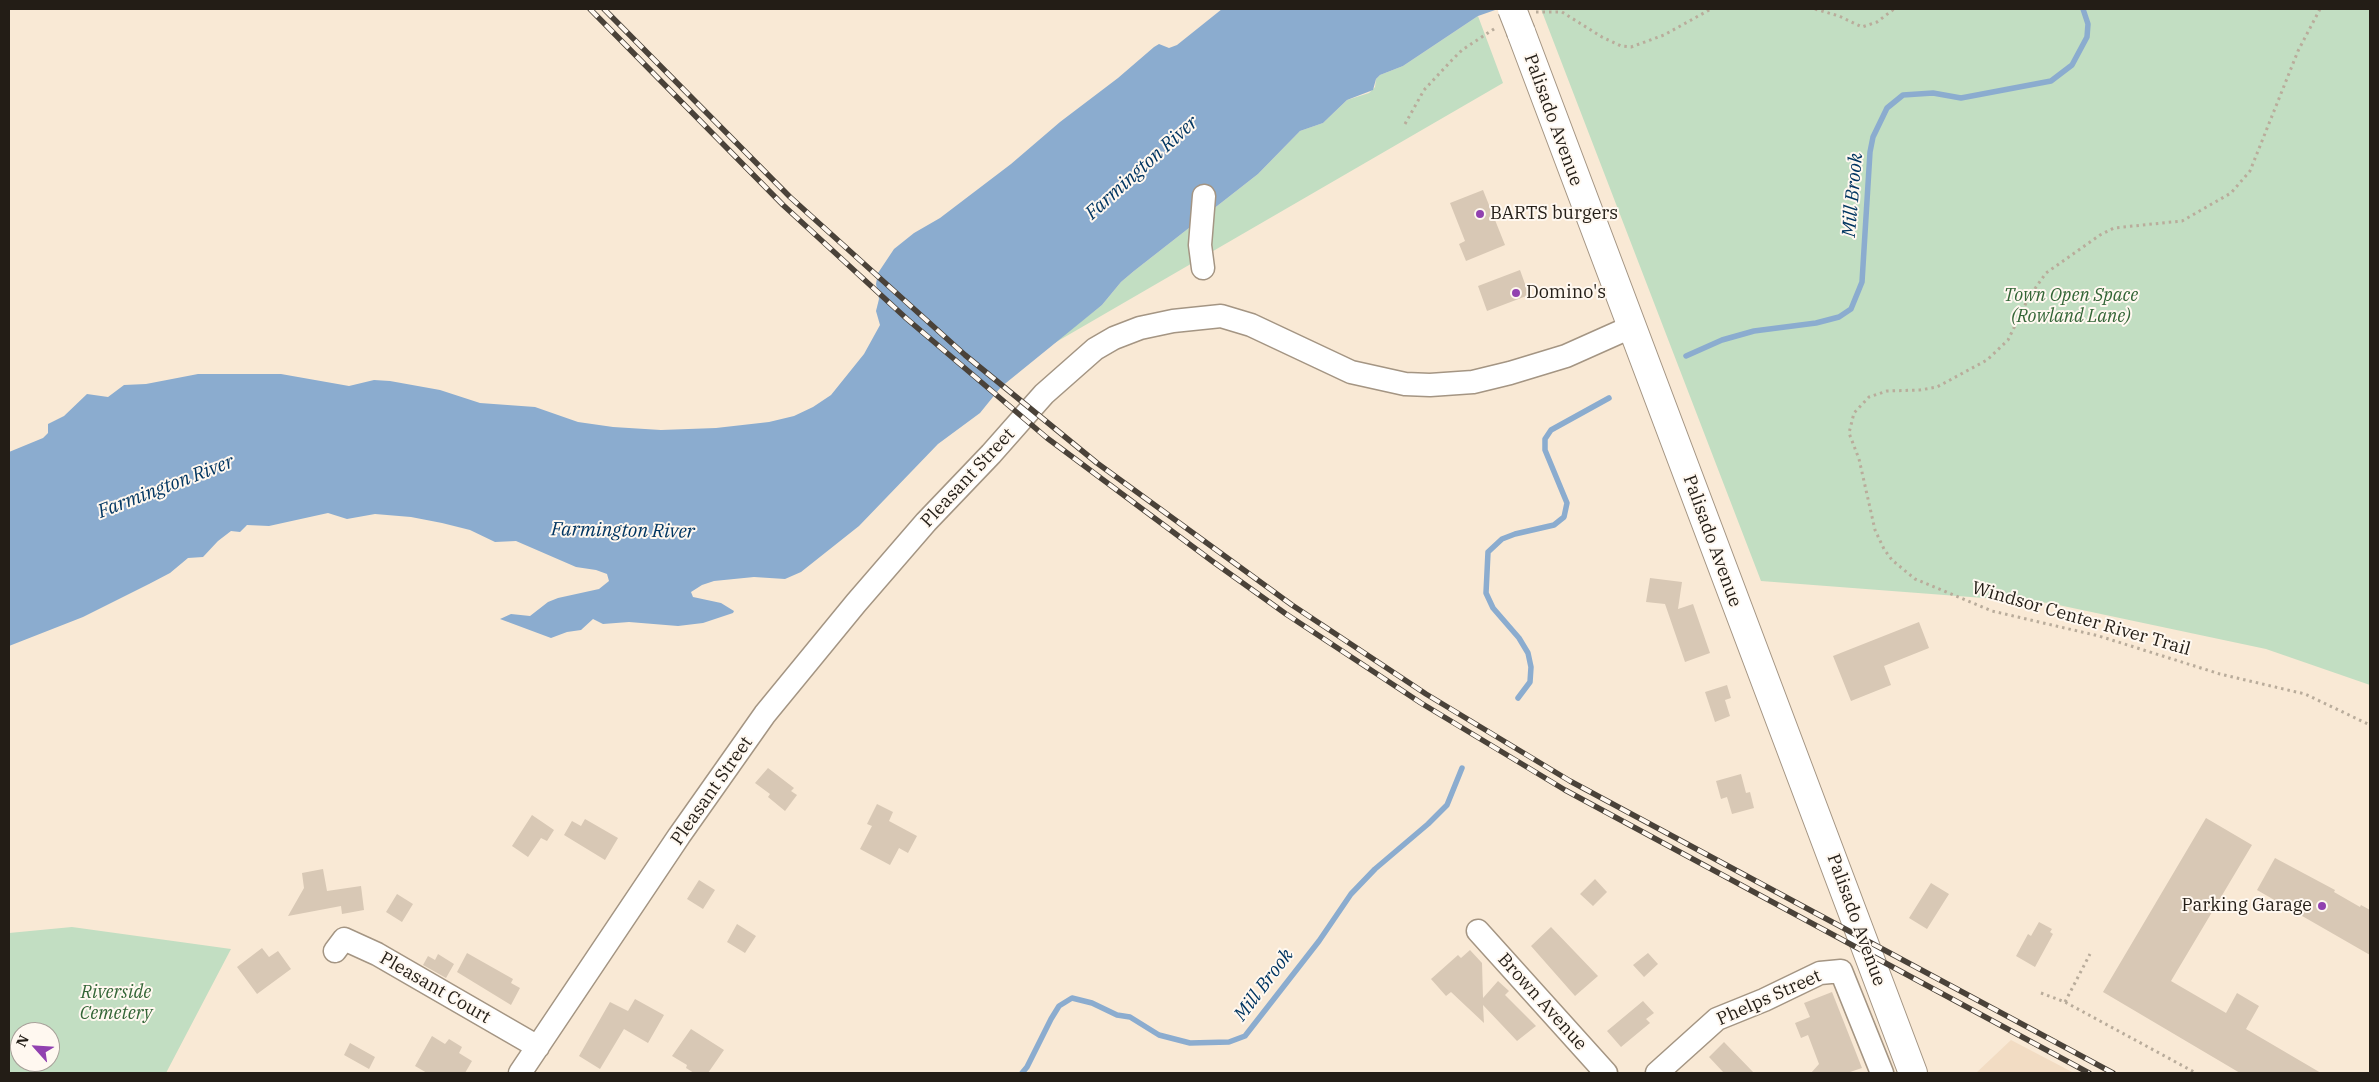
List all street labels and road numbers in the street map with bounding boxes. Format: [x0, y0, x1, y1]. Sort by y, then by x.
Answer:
street label: Palisado Avenue [1519, 51, 1587, 189]
street label: Pleasant Street [917, 424, 1019, 532]
street label: Palisado Avenue [1678, 472, 1746, 610]
street label: Windsor Center River Trail [1969, 577, 2193, 661]
street label: Pleasant Street [667, 733, 757, 849]
street label: Palisado Avenue [1822, 851, 1890, 989]
street label: Pleasant Court [376, 948, 494, 1028]
street label: Brown Avenue [1493, 949, 1591, 1055]
street label: Phelps Street [1713, 965, 1825, 1031]

